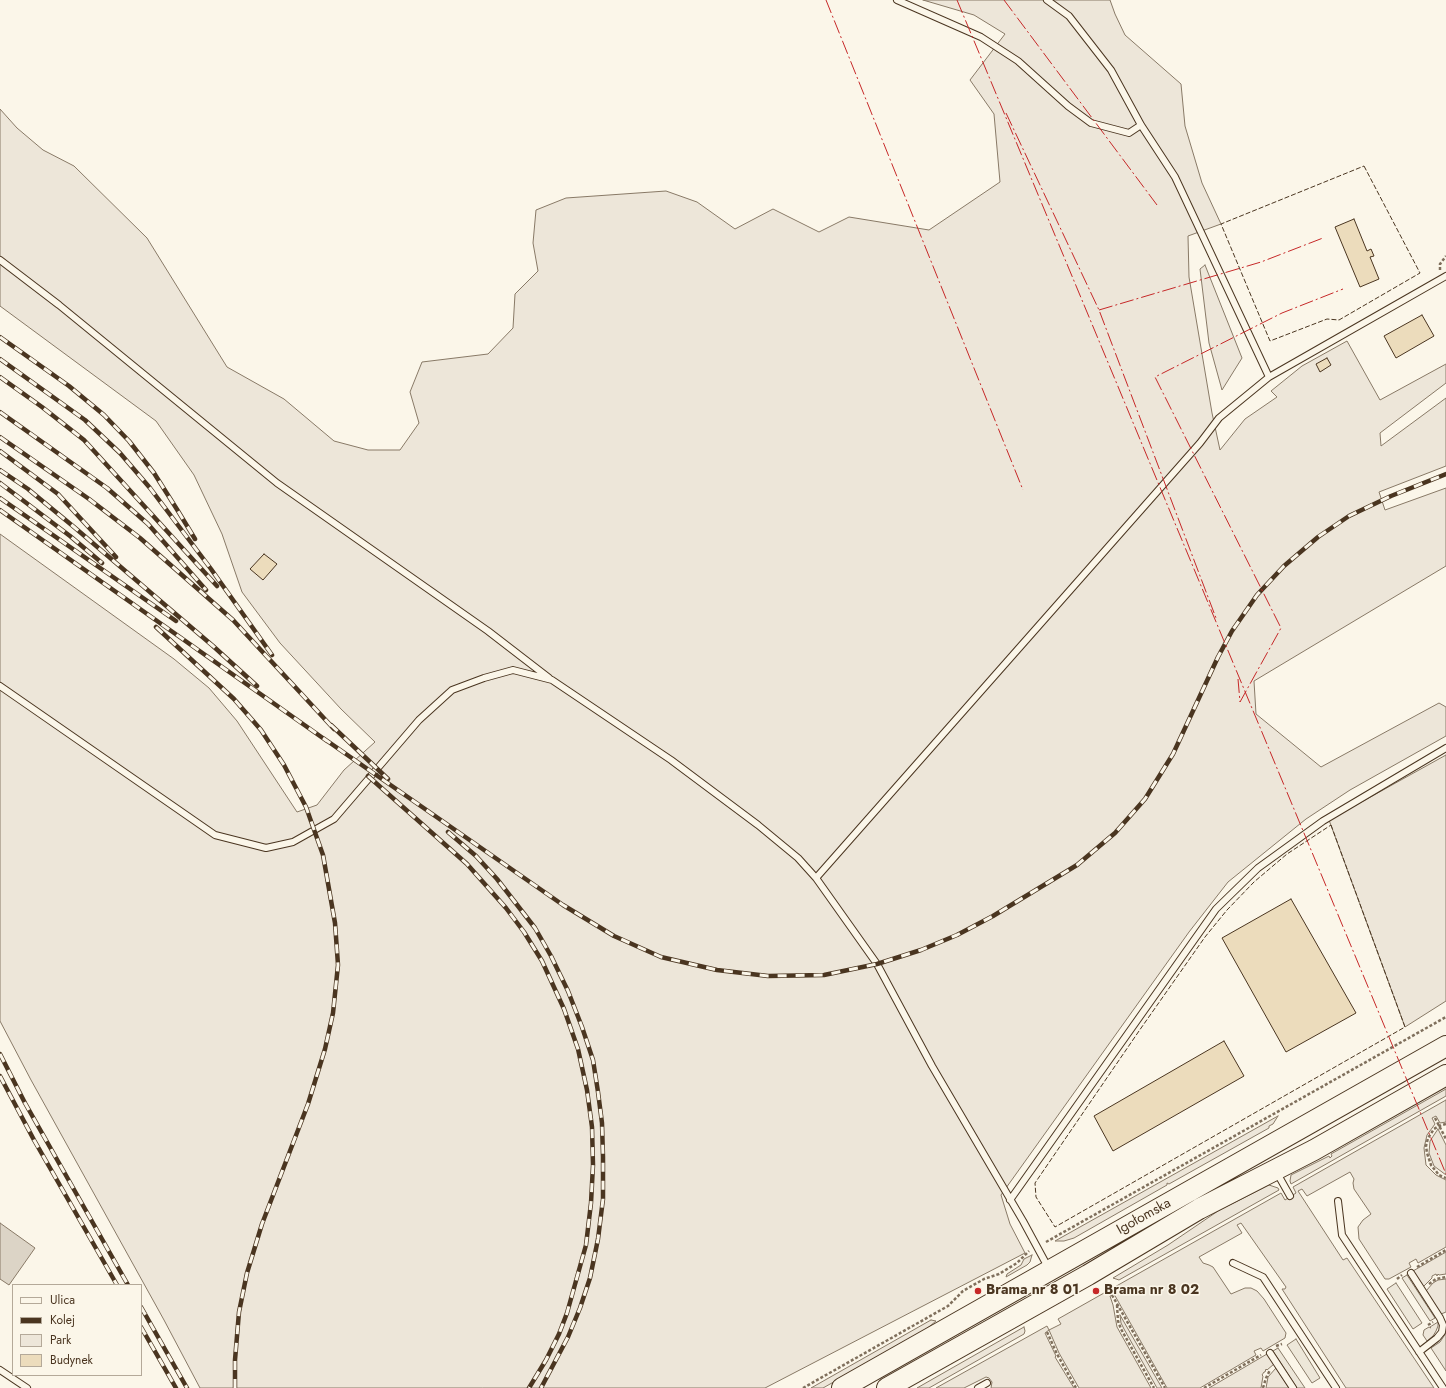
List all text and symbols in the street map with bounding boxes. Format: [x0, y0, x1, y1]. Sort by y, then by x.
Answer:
street label: Igołomska [1114, 1195, 1174, 1239]
place label: Brama nr 8 01 [986, 1283, 1079, 1299]
place label: Brama nr 8 02 [1104, 1283, 1199, 1299]
legend [12, 1284, 142, 1376]
marker: Brama nr 8 01 [973, 1286, 983, 1296]
marker: Brama nr 8 02 [1091, 1286, 1101, 1296]
text: Ulica [50, 1291, 75, 1309]
text: Kolej [50, 1311, 75, 1329]
text: Park [50, 1331, 71, 1349]
text: Budynek [50, 1351, 93, 1369]

